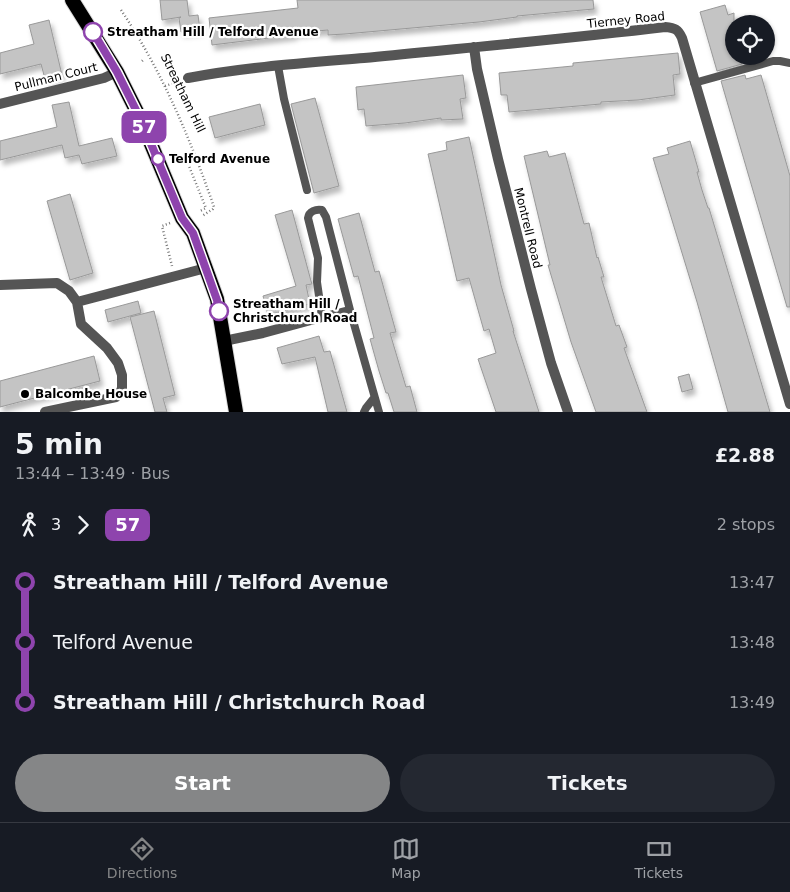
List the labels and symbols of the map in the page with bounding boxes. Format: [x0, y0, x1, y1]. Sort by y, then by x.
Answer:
street label: Tierney Road [585, 9, 666, 31]
marker: Streatham Hill / Telford Avenue [83, 22, 103, 42]
place label: Streatham Hill / Telford Avenue [107, 25, 319, 39]
street label: Streatham Hill [158, 51, 208, 135]
street label: Pullman Court [13, 60, 99, 94]
line badge: 57 [122, 111, 166, 143]
marker: Telford Avenue [151, 152, 165, 166]
place label: Telford Avenue [169, 152, 270, 166]
street label: Montrell Road [511, 186, 545, 270]
place label: Streatham Hill / Christchurch Road [233, 297, 357, 325]
marker: Streatham Hill / Christchurch Road [209, 301, 229, 321]
place label: Balcombe House [35, 387, 147, 401]
marker: Balcombe House [19, 388, 31, 400]

